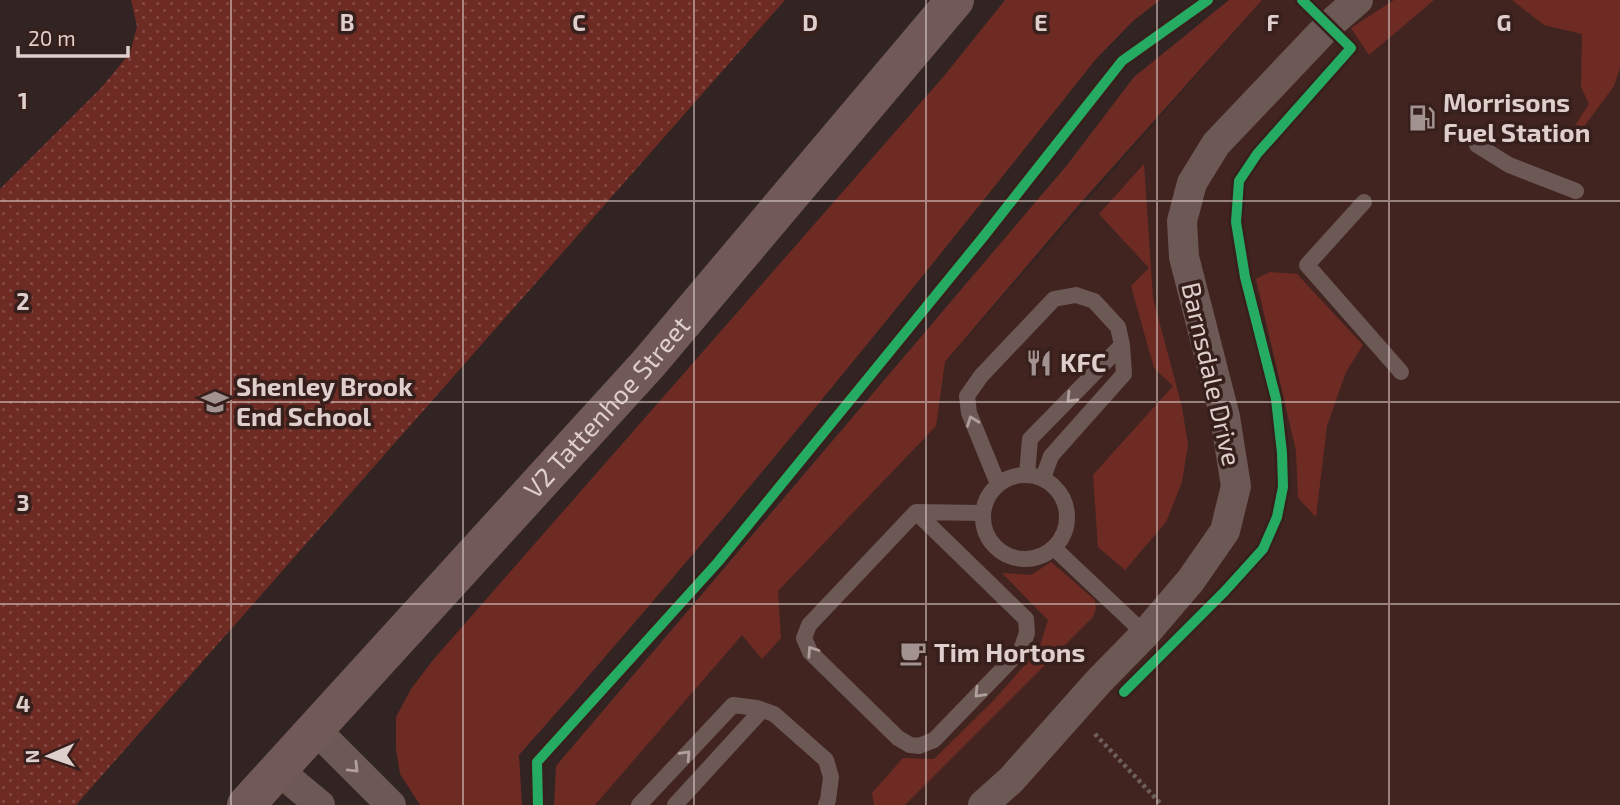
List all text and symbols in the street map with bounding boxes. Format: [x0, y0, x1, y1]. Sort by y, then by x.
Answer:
text: B [340, 8, 354, 36]
text: C [572, 8, 586, 36]
text: D [802, 8, 818, 36]
text: E [1034, 8, 1048, 36]
text: F [1267, 8, 1280, 36]
text: G [1497, 8, 1511, 36]
scale bar [18, 14, 128, 58]
text: 20 m [28, 25, 76, 50]
text: 1 [18, 86, 28, 114]
place label: Morrisons Fuel Station [1443, 86, 1590, 147]
fuel station icon: Morrisons Fuel Station [1407, 103, 1437, 133]
street label: Barnsdale Drive [1176, 279, 1249, 469]
text: 2 [16, 287, 30, 315]
street label: V2 Tattenhoe Street [517, 309, 696, 504]
place label: KFC [1060, 346, 1106, 377]
restaurant icon: KFC [1024, 348, 1054, 378]
place label: Shenley Brook End School [236, 370, 413, 431]
school or university icon: Shenley Brook End School [200, 387, 230, 417]
one-way arrow [1066, 390, 1079, 403]
one-way arrow [966, 415, 980, 427]
text: 3 [16, 488, 30, 516]
place label: Tim Hortons [934, 636, 1085, 667]
cafe icon: Tim Hortons [898, 638, 928, 668]
one-way arrow [807, 646, 820, 659]
one-way arrow [975, 685, 988, 698]
text: 4 [16, 689, 30, 717]
north arrow [14, 721, 84, 791]
text: N [20, 749, 43, 764]
one-way arrow [678, 750, 690, 763]
one-way arrow [345, 759, 358, 772]

